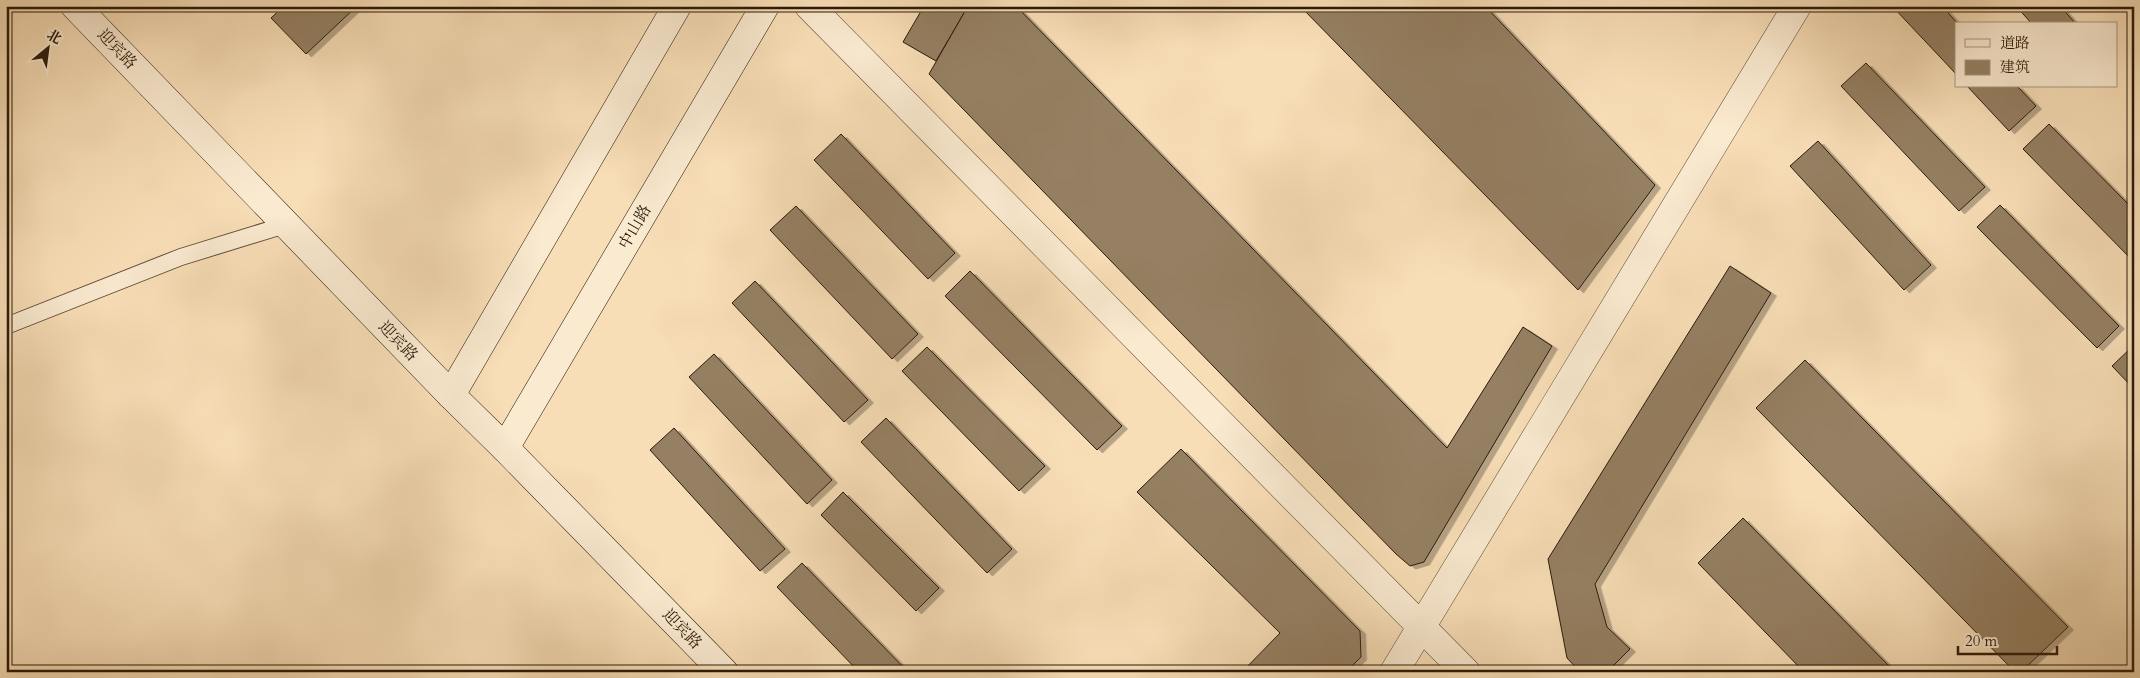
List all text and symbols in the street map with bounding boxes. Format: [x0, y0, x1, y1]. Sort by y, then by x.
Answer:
north arrow [22, 22, 72, 72]
legend [1955, 22, 2118, 88]
street label: 迎宾路 [92, 24, 142, 74]
text: 北 [43, 25, 65, 49]
text: 道路 [2000, 33, 2030, 53]
text: 建筑 [2000, 57, 2030, 77]
street label: 中山路 [613, 201, 657, 253]
street label: 迎宾路 [373, 316, 423, 366]
street label: 迎宾路 [657, 604, 707, 654]
scale bar [1958, 623, 2056, 655]
text: 20 m [1965, 631, 1997, 651]

